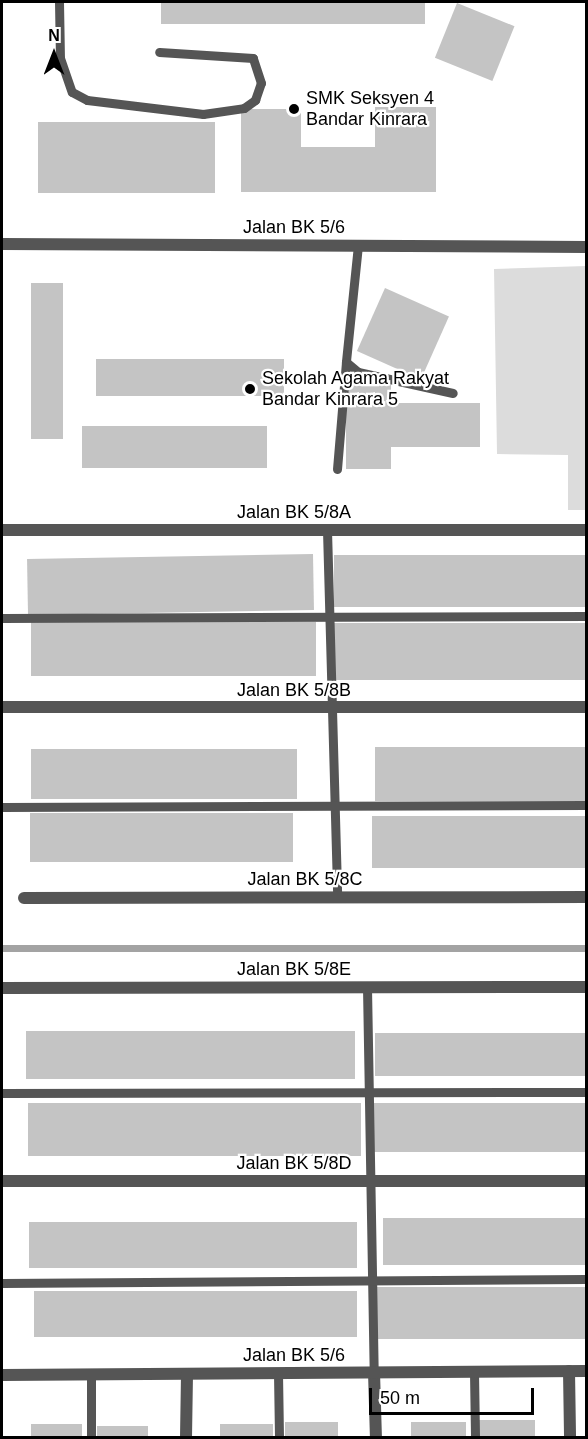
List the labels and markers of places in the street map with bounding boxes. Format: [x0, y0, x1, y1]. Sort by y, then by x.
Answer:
place label: SMK Seksyen 4 Bandar Kinrara [306, 88, 434, 130]
marker: SMK Seksyen 4 Bandar Kinrara [287, 102, 301, 116]
place label: Sekolah Agama Rakyat Bandar Kinrara 5 [262, 368, 450, 410]
marker: Sekolah Agama Rakyat Bandar Kinrara 5 [243, 382, 257, 396]

